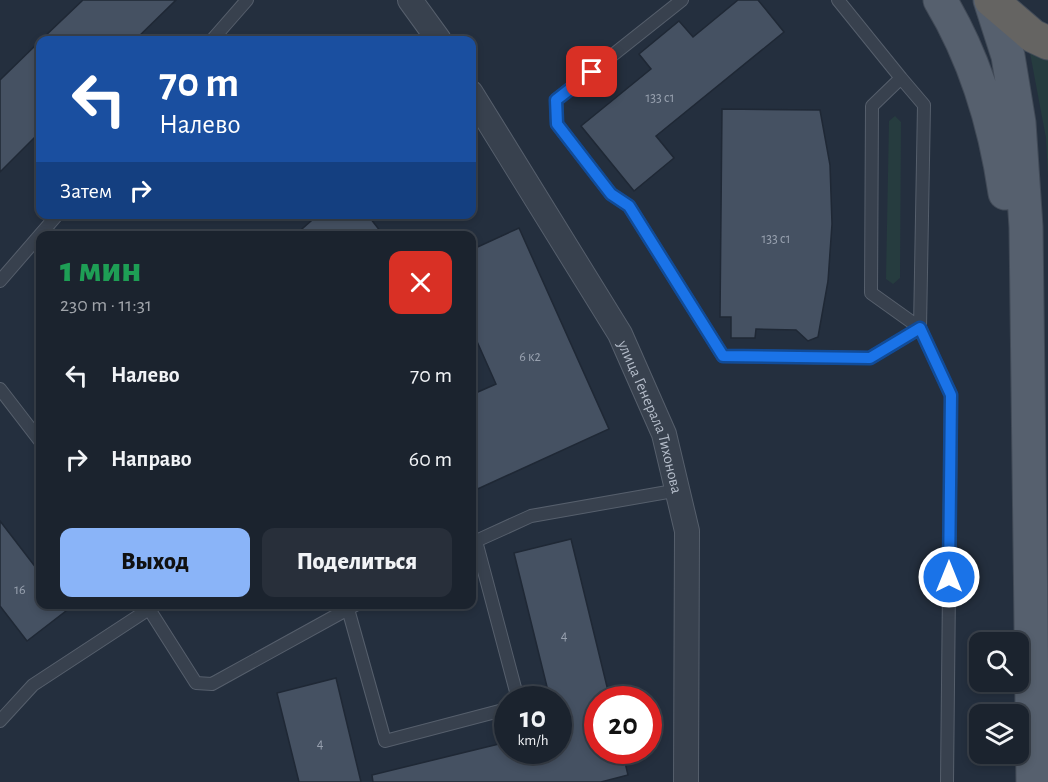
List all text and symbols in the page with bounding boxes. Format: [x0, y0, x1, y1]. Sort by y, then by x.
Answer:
pin [566, 46, 617, 97]
icon: arrive [575, 55, 608, 88]
icon: left [60, 60, 138, 138]
text: 70 m [159, 62, 239, 104]
house number: 133 с1 [645, 91, 675, 105]
text: Налево [159, 111, 241, 138]
icon: right [124, 174, 157, 207]
text: Затем [60, 180, 112, 202]
house number: 133 с1 [761, 232, 791, 246]
button: close [389, 251, 452, 314]
text: 1 мин [60, 252, 142, 288]
text: 230 m · 11:31 [60, 295, 152, 315]
street label: улица Генерала Тихонова [613, 337, 685, 495]
house number: 6 к2 [519, 350, 541, 364]
icon: left [60, 359, 93, 392]
text: Налево [111, 364, 180, 386]
text: 70 m [410, 364, 452, 386]
icon: right [60, 443, 93, 476]
text: Направо [111, 448, 192, 470]
text: 60 m [409, 448, 452, 470]
button: Выход [60, 528, 250, 597]
button: Поделиться [262, 528, 452, 597]
position arrow [917, 545, 981, 609]
house number: 16 [14, 583, 26, 597]
house number: 4 [561, 629, 568, 643]
map controls [969, 632, 1029, 764]
button: search [969, 632, 1029, 692]
speed limit sign: 20 [584, 686, 662, 764]
text: 10 [520, 703, 546, 733]
button: layers [969, 704, 1029, 764]
text: km/h [518, 733, 548, 748]
house number: 4 [317, 737, 324, 751]

